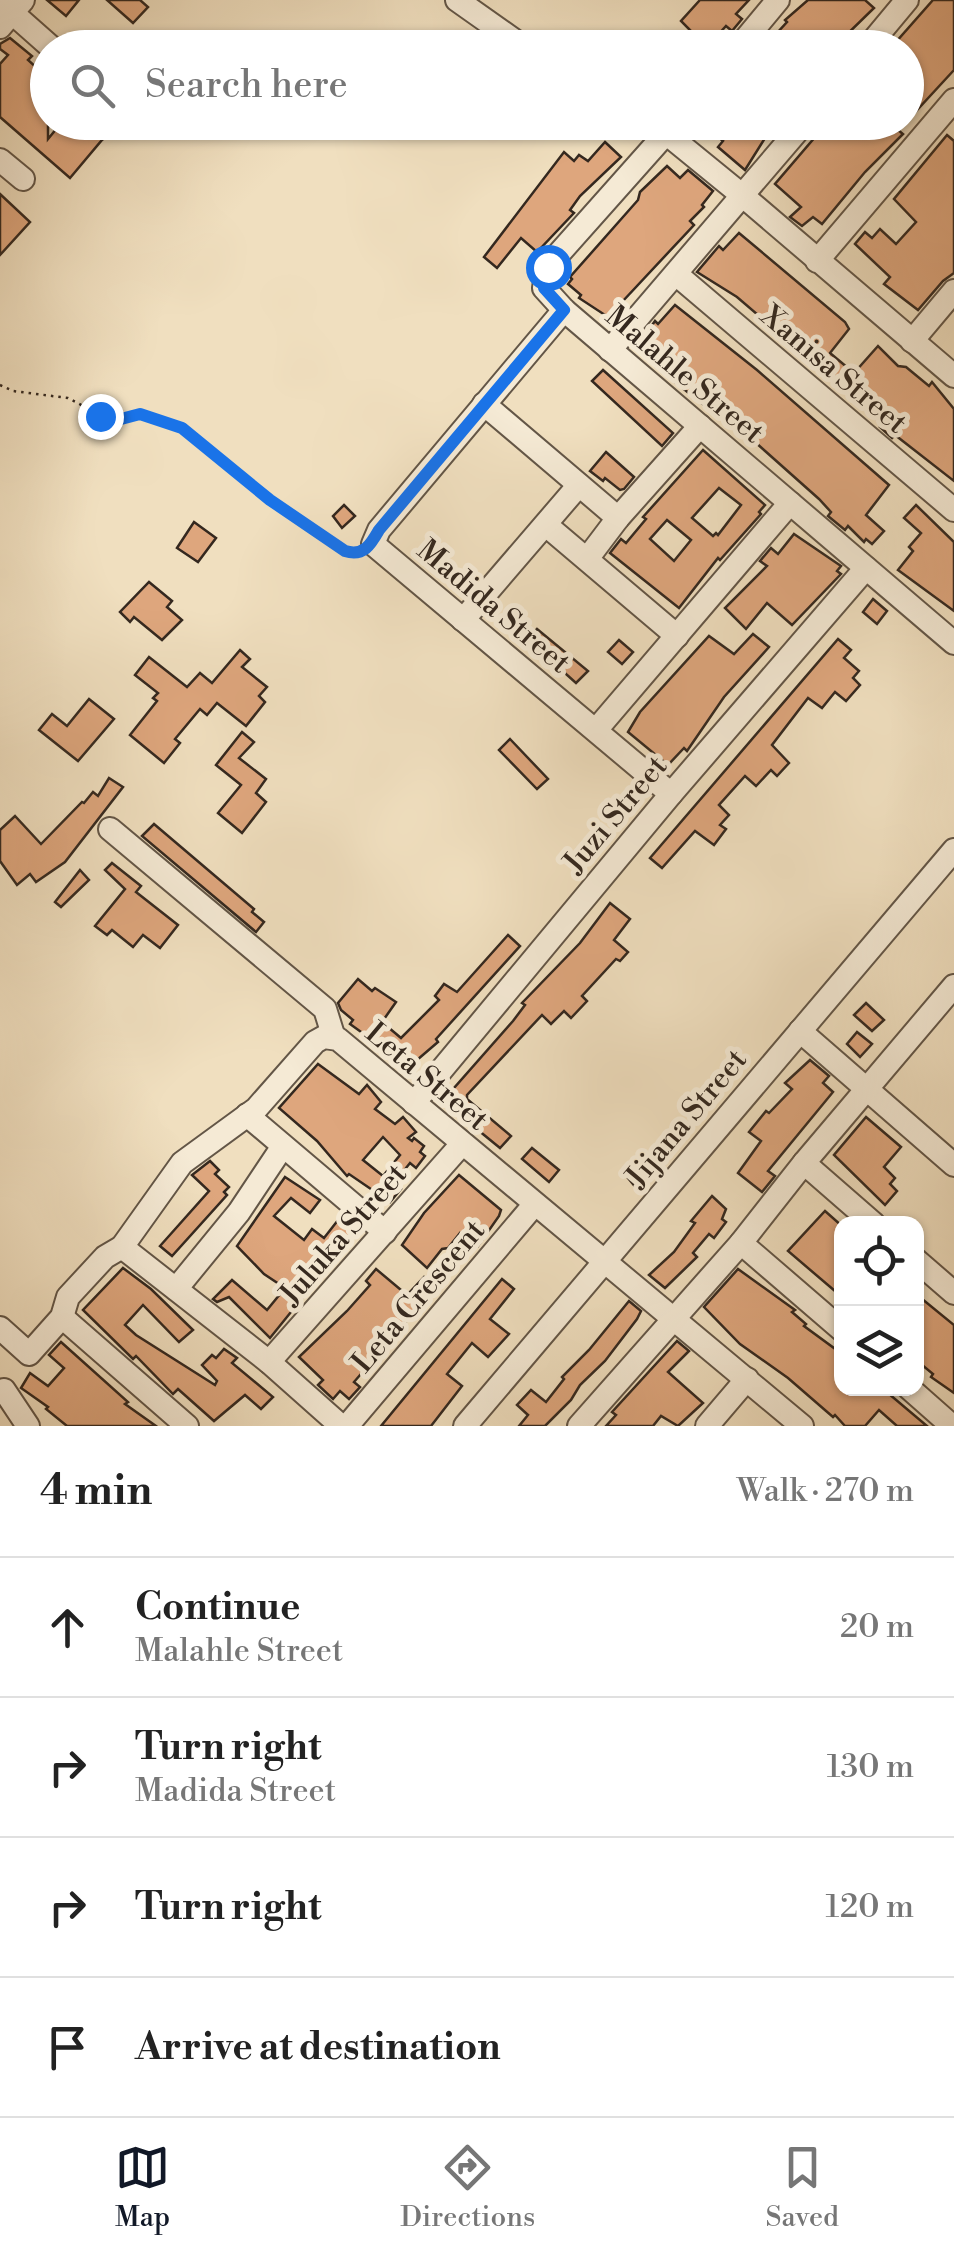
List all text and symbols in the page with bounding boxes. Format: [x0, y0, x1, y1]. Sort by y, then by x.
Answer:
search box [30, 30, 924, 140]
icon: search [65, 58, 120, 113]
text: Search here [145, 62, 348, 109]
route start [526, 245, 572, 291]
street label: Malahle Street [597, 297, 772, 452]
street label: Xanisa Street [751, 297, 915, 442]
route end [78, 394, 124, 440]
street label: Madida Street [409, 532, 578, 682]
street label: Juzi Street [555, 748, 676, 882]
street label: Leta Street [357, 1014, 496, 1139]
street label: Jijana Street [617, 1041, 756, 1196]
street label: Juluka Street [271, 1156, 416, 1314]
street label: Leta Crescent [344, 1212, 494, 1381]
map controls [834, 1216, 924, 1396]
button: locate [834, 1216, 924, 1306]
button: layers [834, 1306, 924, 1396]
text: 4 min [40, 1465, 152, 1518]
text: Walk · 270 m [737, 1471, 914, 1511]
text: Continue [135, 1584, 300, 1631]
icon: ahead [40, 1600, 95, 1655]
text: 20 m [840, 1607, 914, 1647]
text: Malahle Street [135, 1631, 343, 1671]
text: Turn right [135, 1724, 321, 1771]
icon: right [40, 1740, 95, 1795]
text: 130 m [827, 1747, 914, 1787]
text: Madida Street [135, 1771, 336, 1811]
icon: right [40, 1880, 95, 1935]
text: Turn right [135, 1884, 321, 1931]
text: 120 m [825, 1887, 914, 1927]
icon: arrive [40, 2020, 95, 2075]
text: Arrive at destination [135, 2024, 501, 2071]
tab: Map [115, 2140, 170, 2235]
tab: Directions [400, 2140, 535, 2235]
tab: Saved [765, 2140, 839, 2235]

